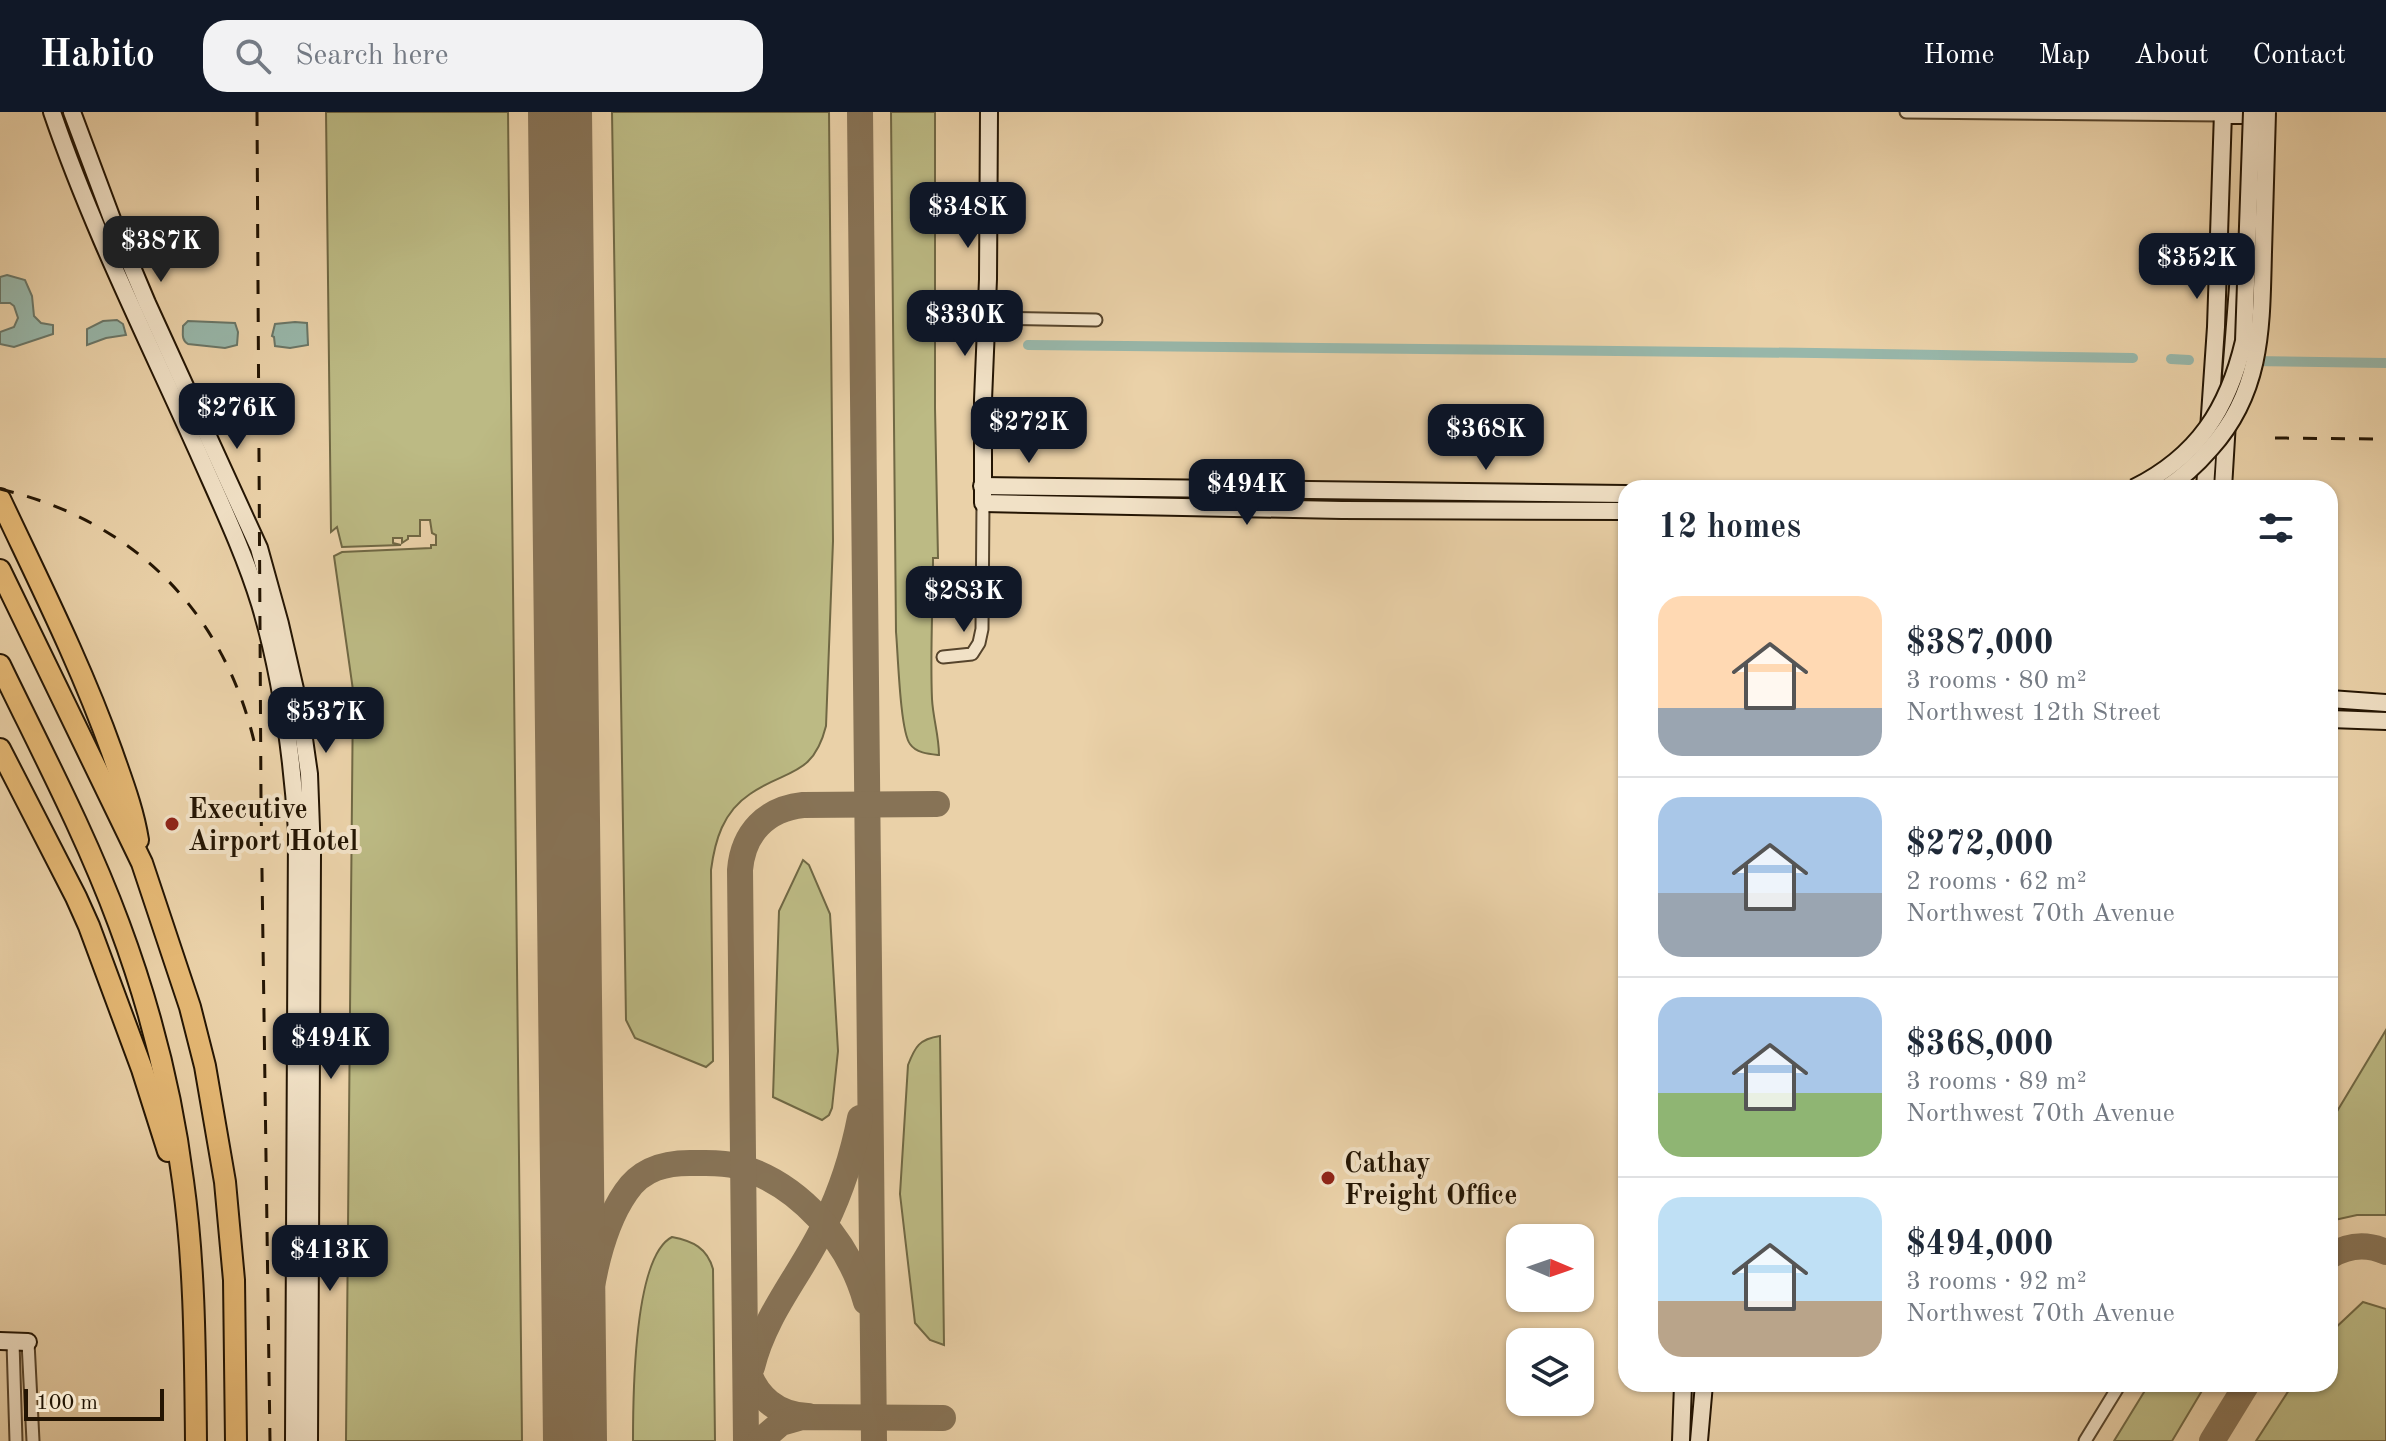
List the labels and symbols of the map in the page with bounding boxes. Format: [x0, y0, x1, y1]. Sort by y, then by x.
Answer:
pin: $348K [912, 182, 1024, 250]
pin: $387K [105, 216, 217, 284]
pin: $352K [2141, 233, 2253, 301]
pin: $330K [909, 290, 1021, 358]
pin: $276K [181, 383, 293, 451]
pin: $272K [973, 397, 1085, 465]
pin: $368K [1430, 404, 1542, 472]
pin: $494K [1191, 459, 1303, 527]
pin: $283K [908, 566, 1020, 634]
pin: $537K [270, 687, 382, 755]
place label: Executive Airport Hotel [188, 797, 359, 857]
marker: Executive Airport Hotel [163, 815, 181, 833]
pin: $494K [275, 1013, 387, 1081]
place label: Cathay Freight Office [1344, 1151, 1517, 1211]
marker: Cathay Freight Office [1319, 1169, 1337, 1187]
north arrow [1506, 1224, 1594, 1312]
pin: $413K [274, 1225, 386, 1293]
scale bar [24, 1385, 164, 1421]

